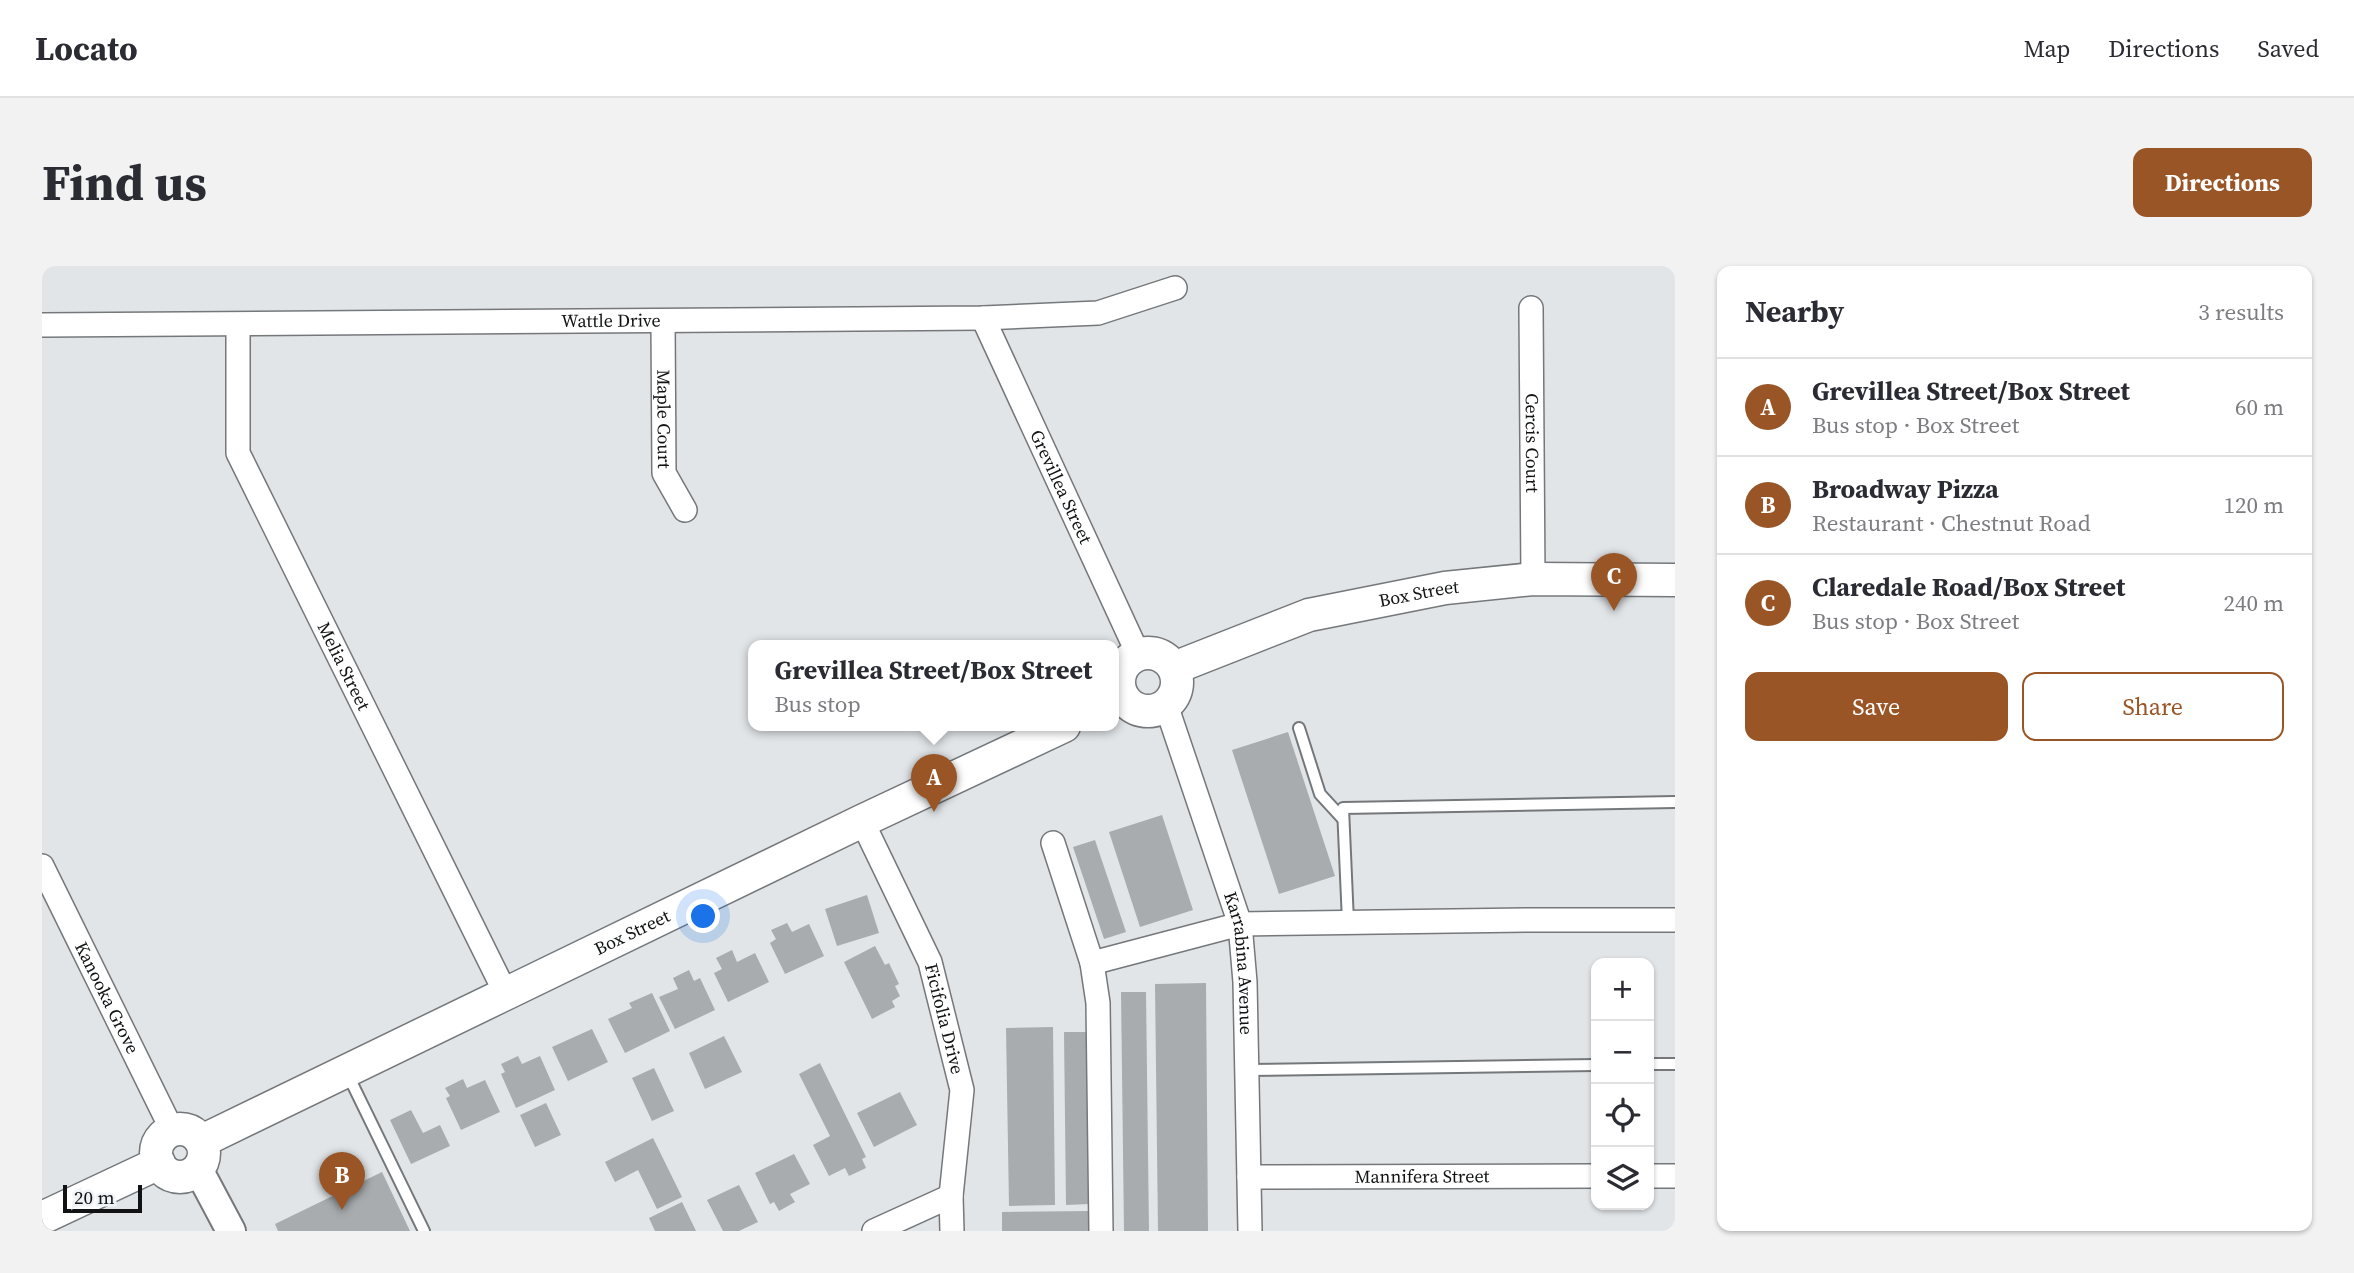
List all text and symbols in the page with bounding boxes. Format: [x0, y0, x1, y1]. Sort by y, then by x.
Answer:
text: Locato [35, 26, 138, 71]
text: Map [2023, 32, 2070, 65]
text: Directions [2108, 32, 2219, 65]
text: Saved [2257, 32, 2319, 65]
button: Directions [2133, 148, 2312, 217]
text: Find us [42, 149, 207, 216]
text: Nearby [1745, 291, 1844, 332]
text: 3 results [2198, 296, 2284, 328]
street label: Wattle Drive [561, 307, 661, 333]
street label: Maple Court [651, 369, 677, 469]
text: Grevillea Street/Box Street [1812, 373, 2130, 409]
text: A [1760, 391, 1776, 423]
text: 60 m [2235, 391, 2284, 423]
street label: Cercis Court [1520, 393, 1545, 493]
text: Bus stop · Box Street [1812, 409, 2019, 441]
street label: Grevillea Street [1024, 426, 1099, 548]
text: Broadway Pizza [1812, 471, 1999, 507]
text: B [1761, 489, 1775, 521]
text: 120 m [2223, 489, 2284, 521]
text: Restaurant · Chestnut Road [1812, 507, 2091, 539]
pin: C [1591, 553, 1637, 611]
text: Claredale Road/Box Street [1812, 569, 2125, 605]
street label: Box Street [1377, 574, 1460, 613]
text: C [1761, 587, 1775, 619]
text: 240 m [2223, 587, 2284, 619]
text: Bus stop · Box Street [1812, 605, 2019, 637]
street label: Melia Street [312, 618, 377, 715]
popup [748, 640, 1119, 731]
text: Grevillea Street/Box Street [775, 652, 1092, 688]
button: Save [1745, 672, 2008, 741]
button: Share [2022, 672, 2284, 741]
text: Bus stop [775, 688, 861, 720]
pin: A [911, 754, 957, 812]
street label: Karrabina Avenue [1218, 888, 1259, 1035]
your location [686, 899, 720, 933]
street label: Box Street [590, 903, 674, 961]
street label: Kanooka Grove [69, 937, 146, 1058]
map controls [1591, 958, 1654, 1210]
button: + [1591, 958, 1654, 1021]
street label: Ficifolia Drive [919, 961, 971, 1077]
button: − [1591, 1021, 1654, 1084]
button: locate [1591, 1084, 1654, 1147]
button: layers [1591, 1147, 1654, 1210]
pin: B [319, 1152, 365, 1210]
street label: Mannifera Street [1355, 1163, 1490, 1189]
scale bar [63, 1182, 142, 1214]
text: 20 m [74, 1184, 115, 1210]

